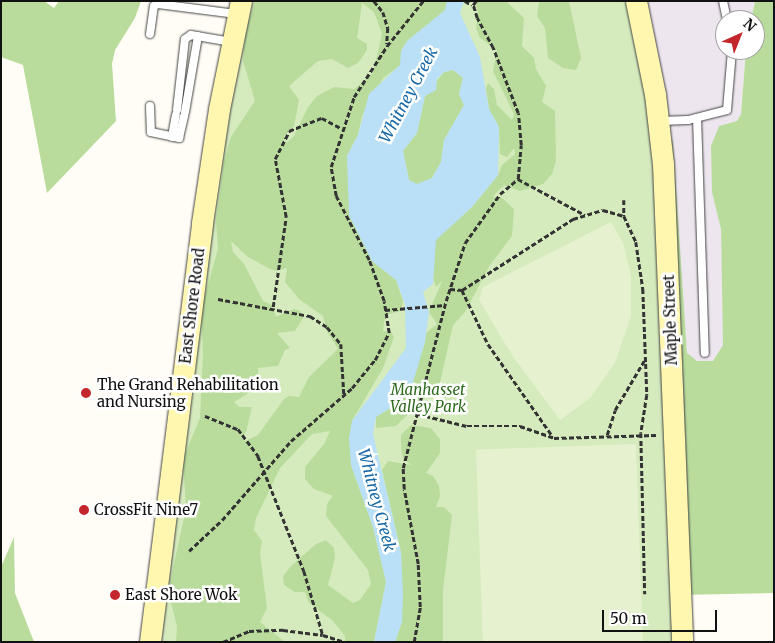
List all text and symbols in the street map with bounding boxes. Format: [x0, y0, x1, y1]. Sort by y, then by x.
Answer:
north arrow [715, 10, 765, 60]
text: N [739, 15, 760, 35]
water label: Whitney Creek [375, 44, 441, 146]
street label: East Shore Road [176, 247, 208, 365]
street label: Maple Street [659, 274, 681, 366]
place label: The Grand Rehabilitation and Nursing [97, 375, 279, 410]
park label: Manhasset Valley Park [390, 380, 466, 415]
marker: The Grand Rehabilitation and Nursing [79, 386, 93, 400]
water label: Whitney Creek [354, 447, 400, 553]
place label: CrossFit Nine7 [94, 501, 198, 519]
marker: CrossFit Nine7 [78, 504, 90, 516]
place label: East Shore Wok [125, 586, 237, 604]
marker: East Shore Wok [109, 589, 121, 601]
scale bar [605, 600, 720, 632]
text: 50 m [610, 609, 647, 628]

